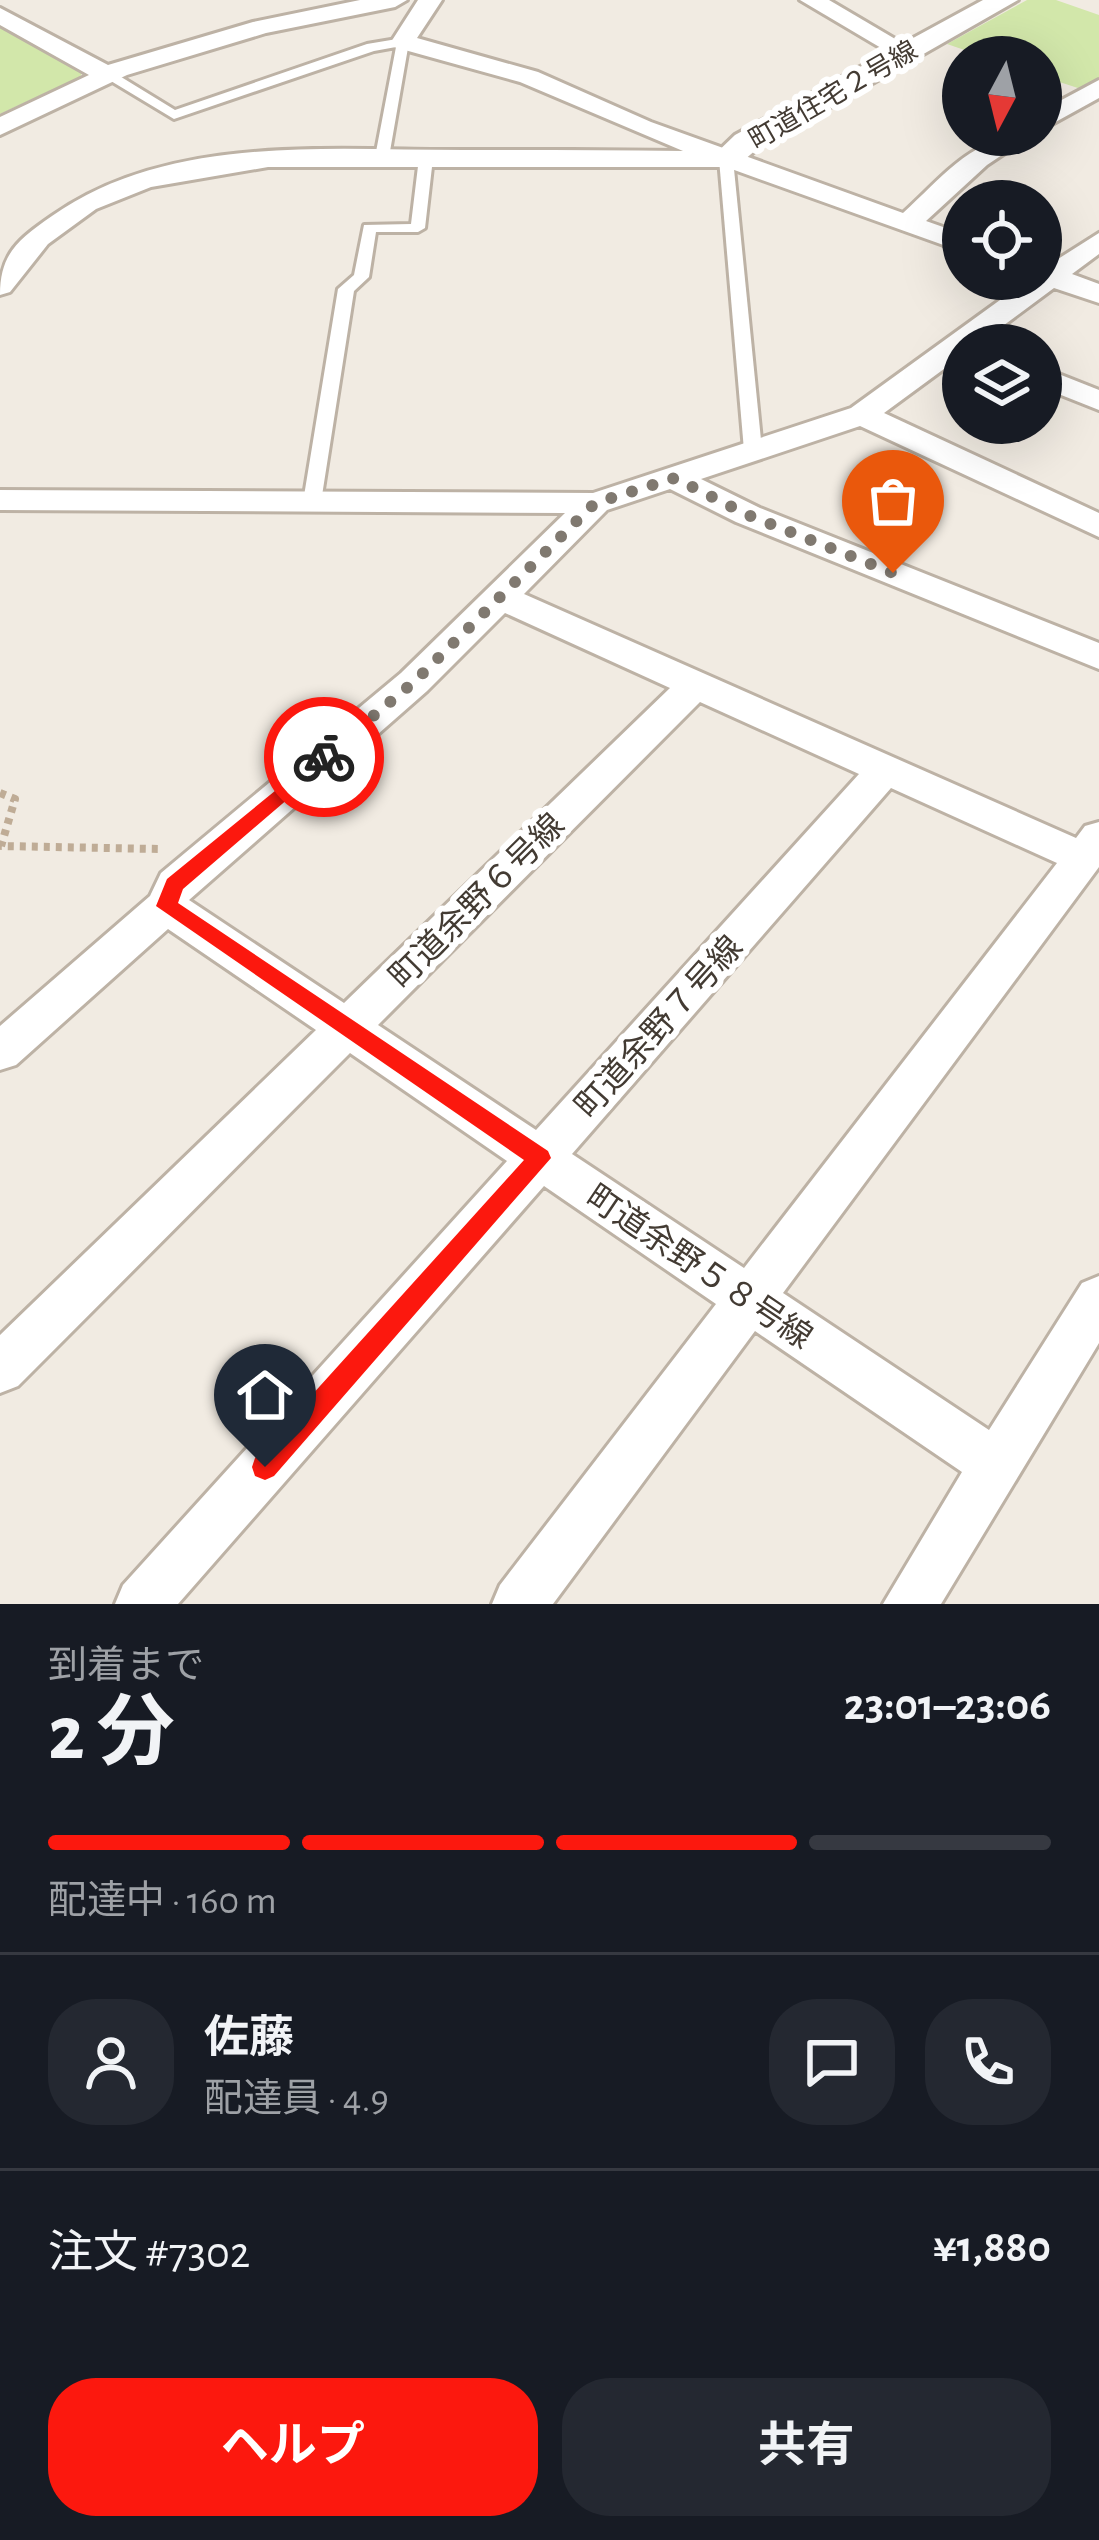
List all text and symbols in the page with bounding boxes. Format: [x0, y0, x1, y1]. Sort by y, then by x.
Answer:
street label: 町道住宅２号線 [744, 36, 922, 154]
north arrow [942, 36, 1062, 156]
map controls [942, 36, 1062, 444]
button: locate [942, 180, 1062, 300]
button: layers [942, 324, 1062, 444]
pin [842, 450, 944, 573]
icon: bag [860, 468, 926, 534]
courier [264, 697, 384, 817]
icon: bike [291, 724, 357, 790]
street label: 町道余野６号線 [383, 807, 571, 995]
street label: 町道余野７号線 [569, 929, 749, 1125]
street label: 町道余野５８号線 [580, 1179, 818, 1356]
pin [214, 1344, 316, 1467]
icon: home [232, 1362, 298, 1428]
text: 到着まで [48, 1647, 204, 1686]
text: 23:01–23:06 [844, 1683, 1051, 1728]
text: 2 分 [48, 1696, 175, 1774]
text: 配達中 · 160 m [48, 1882, 277, 1921]
button: person [48, 1999, 174, 2125]
button: chat [769, 1999, 895, 2125]
button: phone [925, 1999, 1051, 2125]
text: 佐藤 [204, 2016, 294, 2061]
text: 配達員 · 4.9 [204, 2080, 389, 2119]
text: ¥1,880 [933, 2225, 1051, 2270]
text: 注文 #7302 [48, 2231, 250, 2276]
button: ヘルプ [48, 2378, 538, 2516]
button: 共有 [562, 2378, 1051, 2516]

